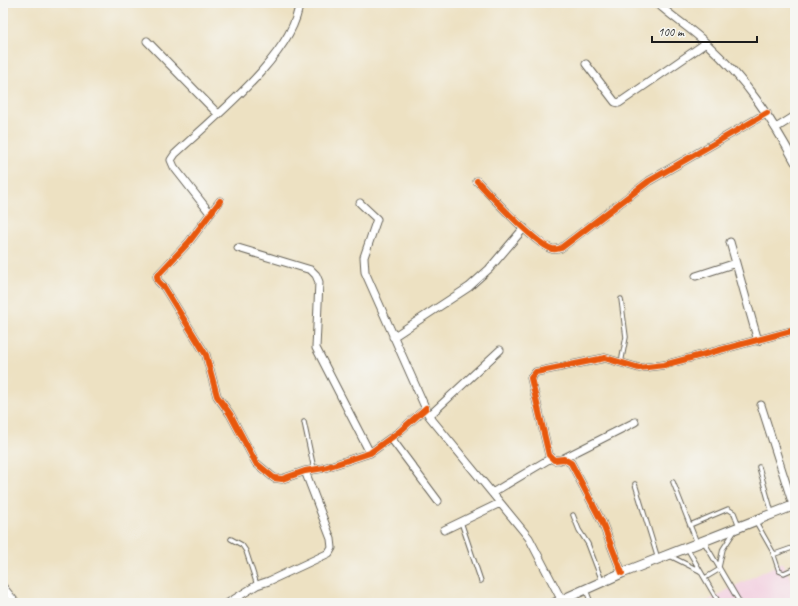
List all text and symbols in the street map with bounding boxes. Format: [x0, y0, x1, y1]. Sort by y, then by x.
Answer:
scale bar [652, 18, 757, 44]
text: 100 m [658, 24, 685, 40]

